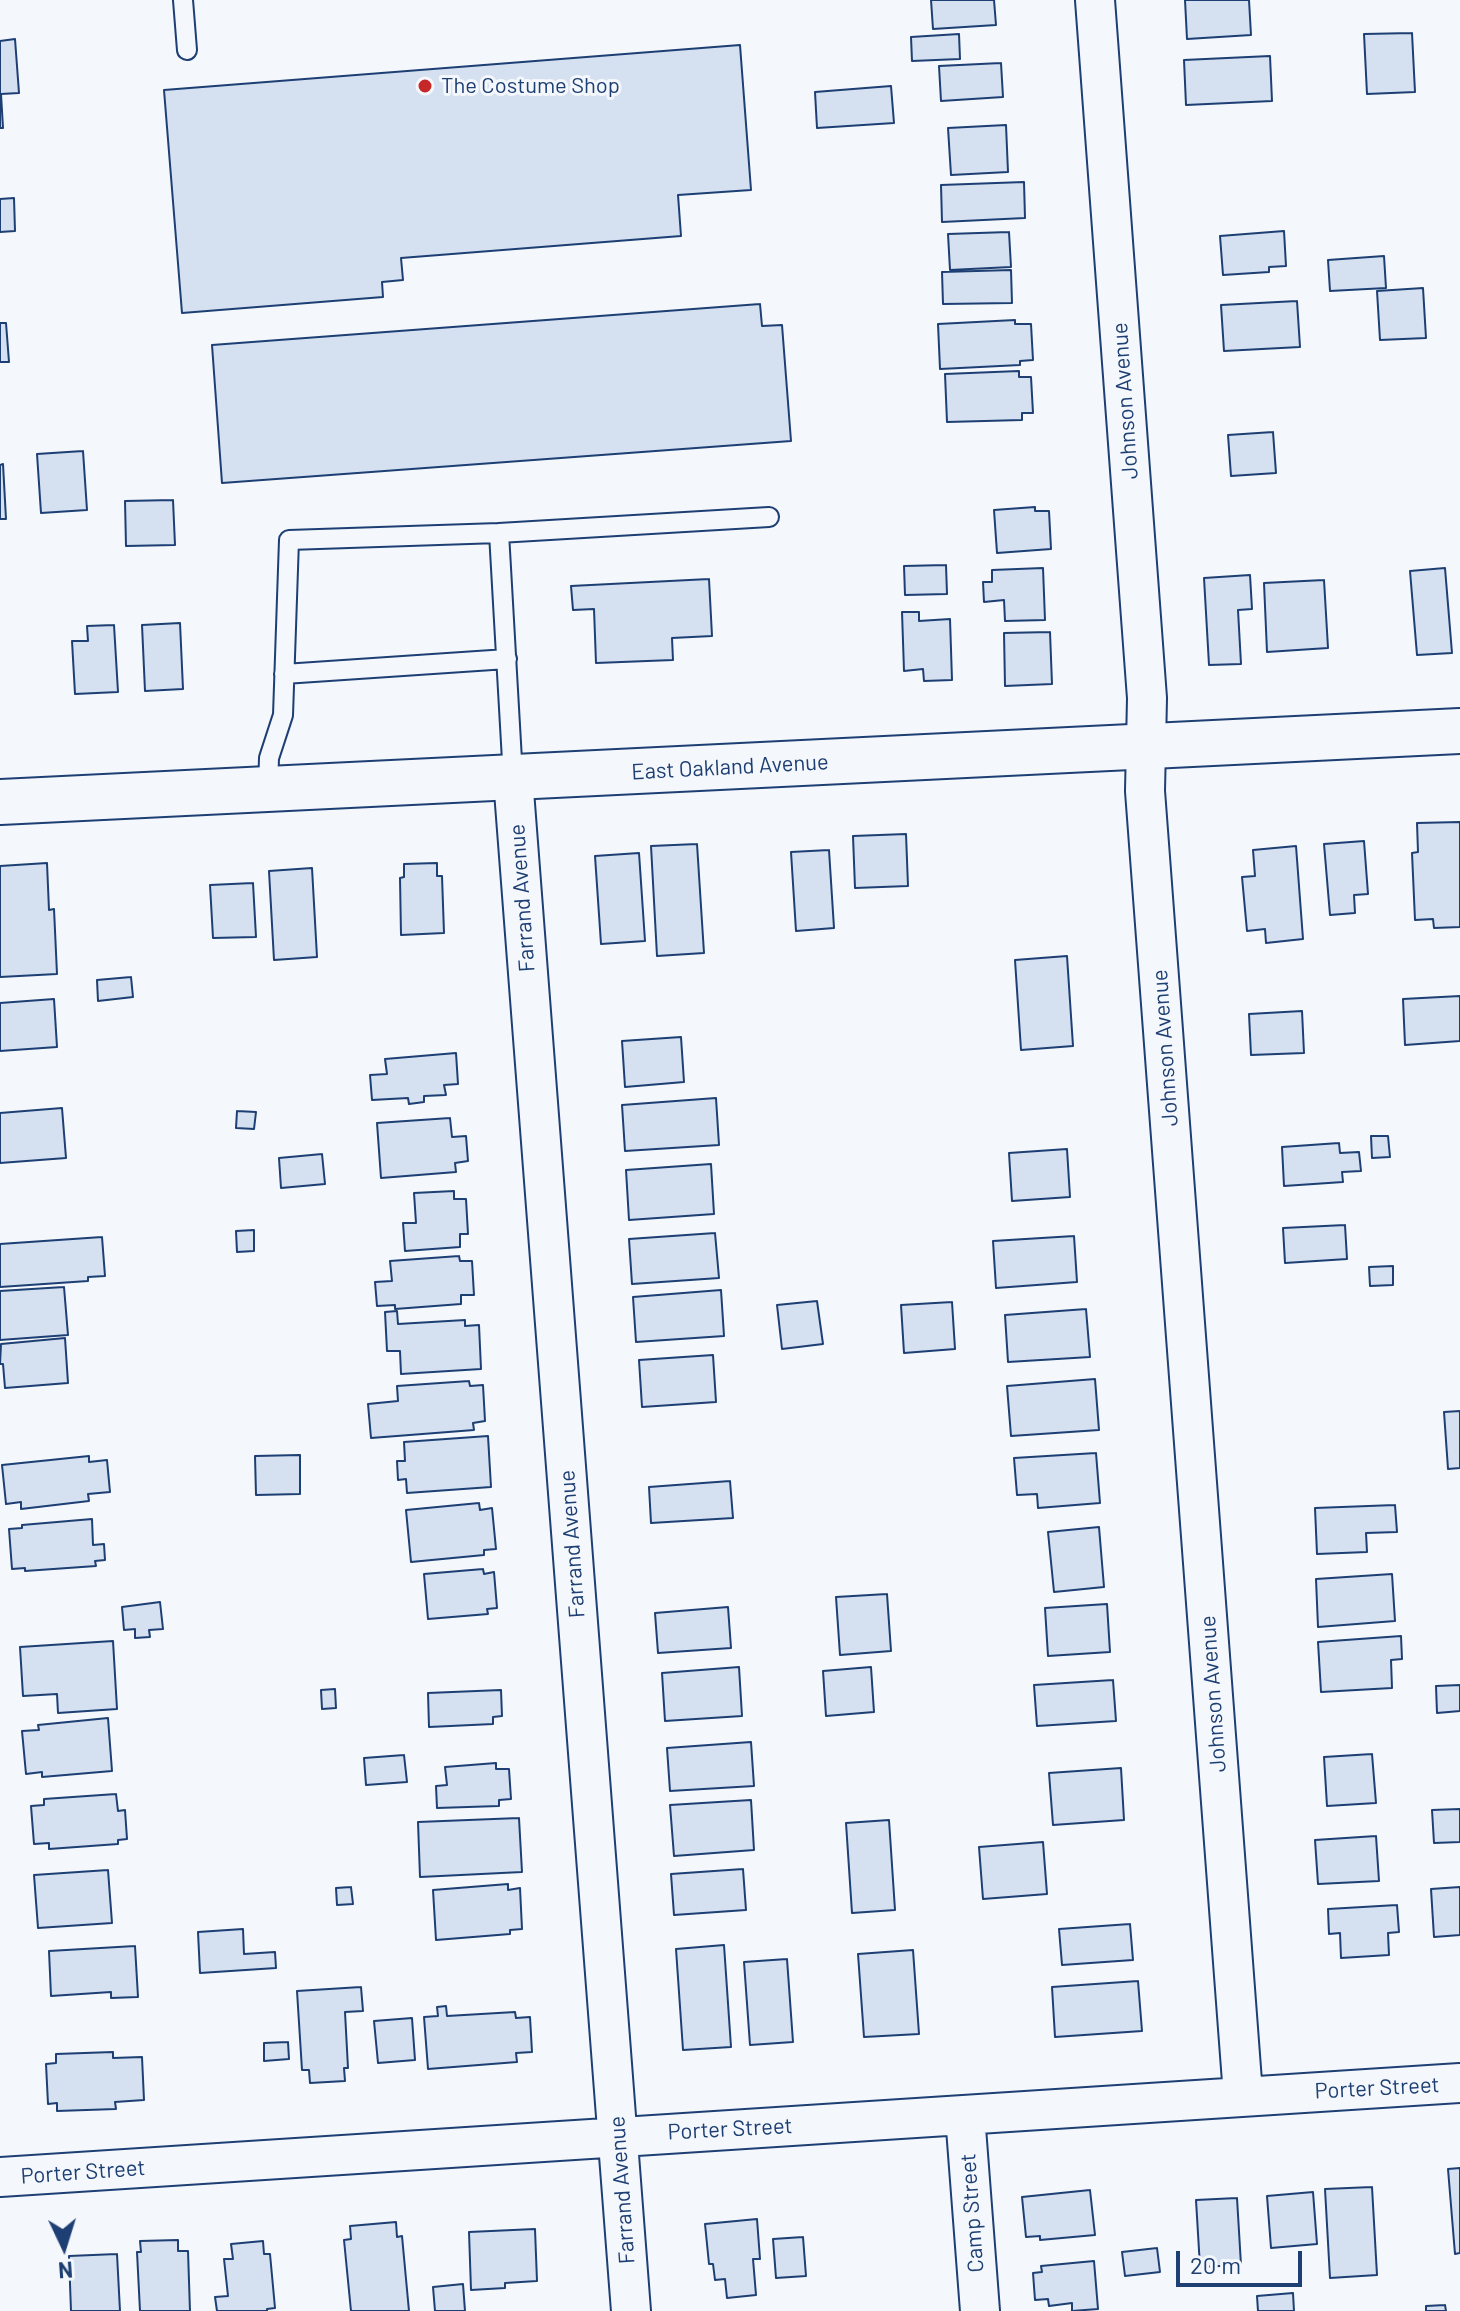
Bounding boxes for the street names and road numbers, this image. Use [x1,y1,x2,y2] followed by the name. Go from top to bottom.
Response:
[1106,322,1144,480] street label: Johnson Avenue
[631,749,829,785] street label: East Oakland Avenue
[504,823,540,973] street label: Farrand Avenue
[1146,969,1184,1127] street label: Johnson Avenue
[554,1469,590,1619] street label: Farrand Avenue
[1194,1615,1232,1773] street label: Johnson Avenue
[1314,2072,1440,2104] street label: Porter Street
[667,2113,793,2145] street label: Porter Street
[604,2115,640,2265] street label: Farrand Avenue
[955,2153,989,2273] street label: Camp Street
[20,2154,146,2190] street label: Porter Street

